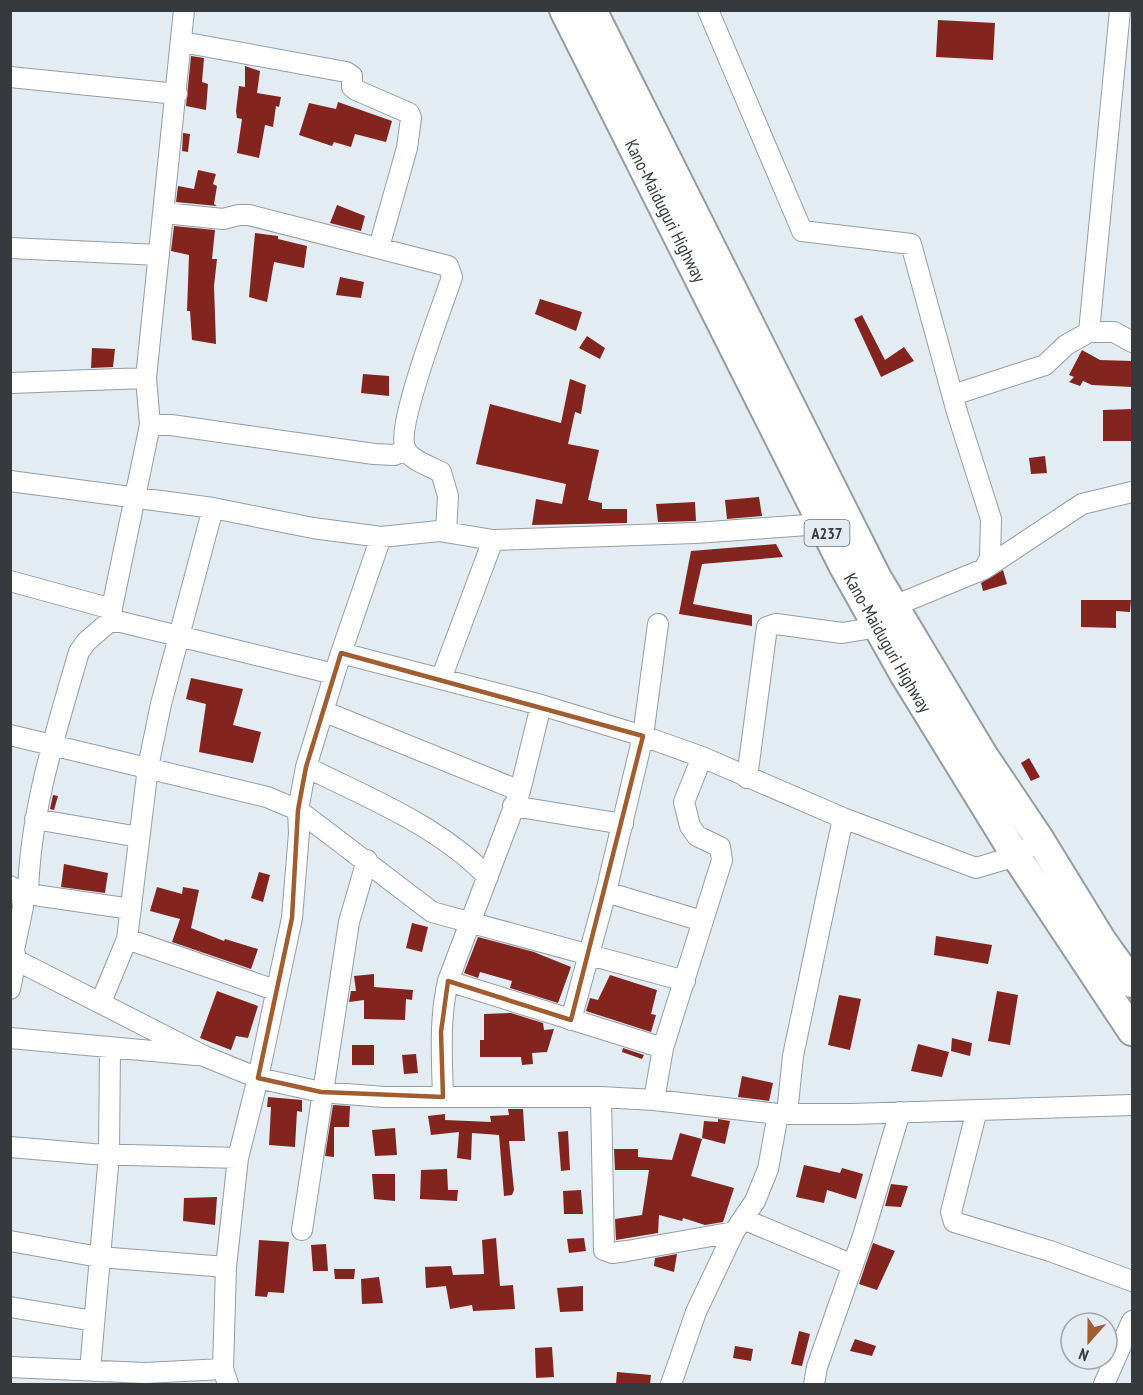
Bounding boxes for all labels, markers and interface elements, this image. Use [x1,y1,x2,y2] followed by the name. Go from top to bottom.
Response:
[620,136,711,286] street label: Kano-Maiduguri Highway
[804,520,850,546] road number: A237
[839,569,937,717] street label: Kano-Maiduguri Highway
[1059,1311,1119,1371] north arrow
[1076,1344,1091,1366] text: N

